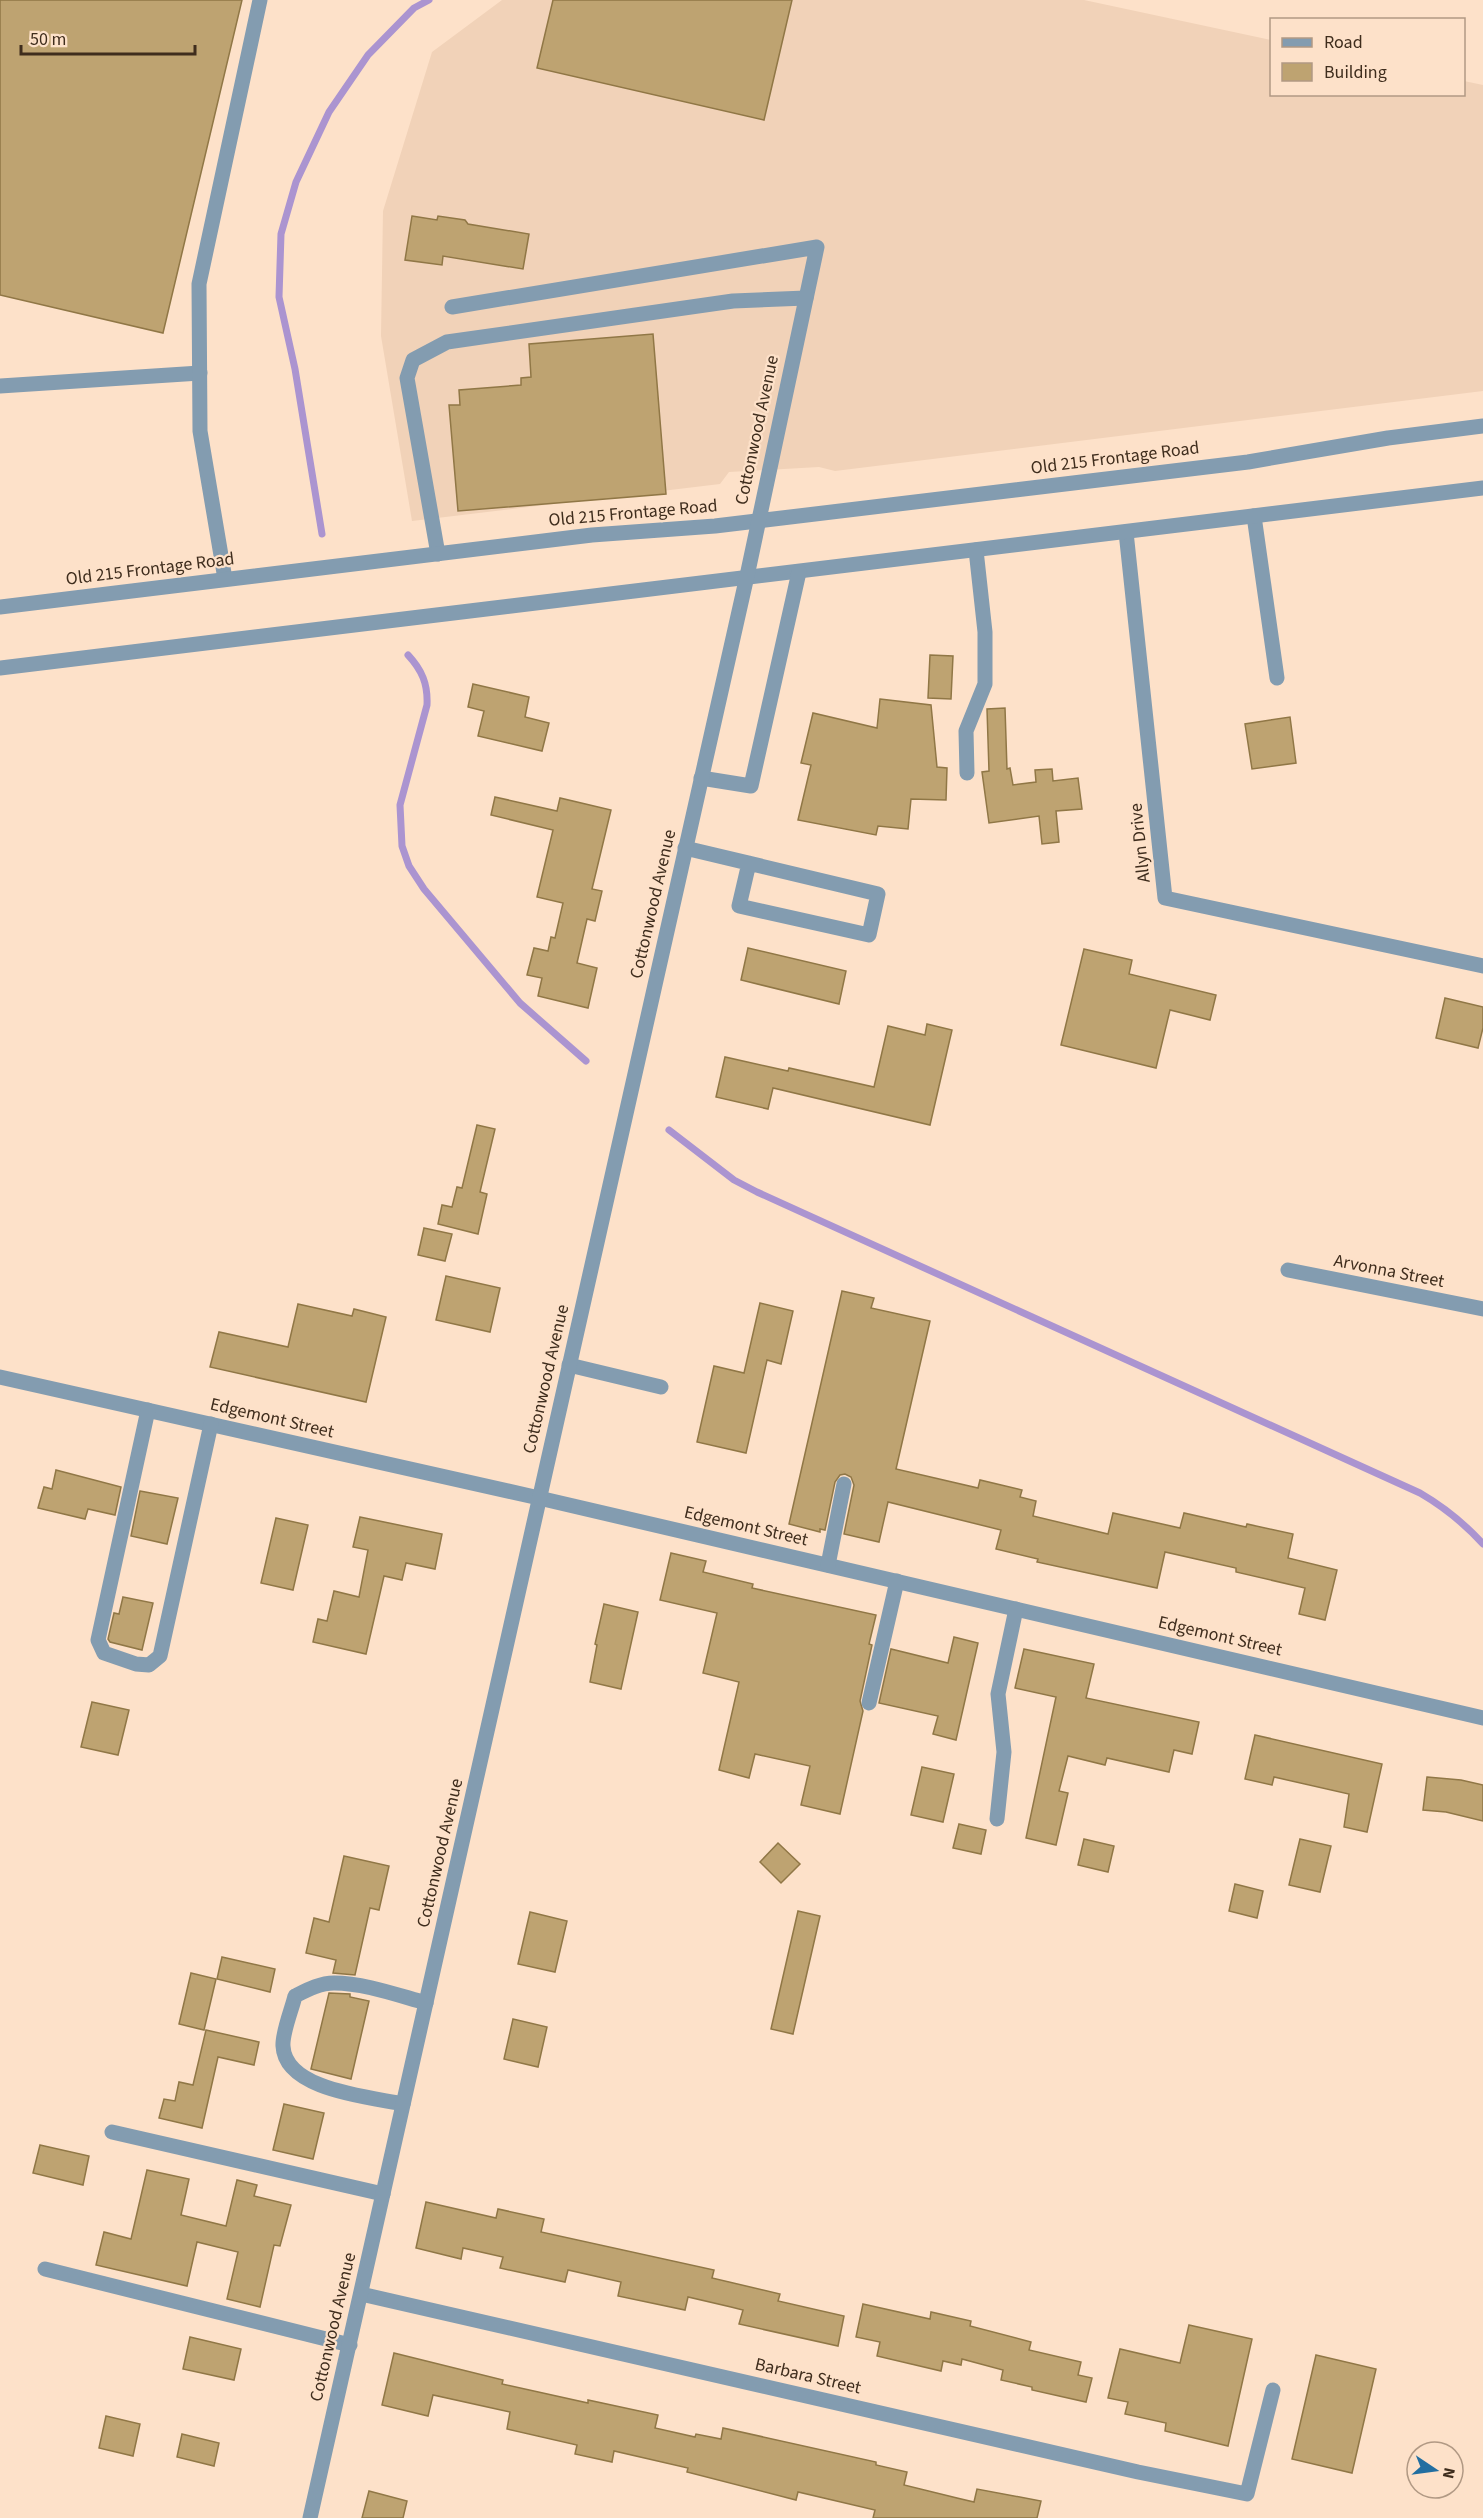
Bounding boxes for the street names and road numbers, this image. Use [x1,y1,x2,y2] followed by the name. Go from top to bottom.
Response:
[729,353,785,507] street label: Cottonwood Avenue
[1029,435,1201,481] street label: Old 215 Frontage Road
[547,493,719,533] street label: Old 215 Frontage Road
[64,546,236,592] street label: Old 215 Frontage Road
[1123,802,1157,884] street label: Allyn Drive
[624,827,682,981] street label: Cottonwood Avenue
[1332,1248,1446,1294] street label: Arvonna Street
[517,1302,575,1456] street label: Cottonwood Avenue
[208,1392,336,1444] street label: Edgemont Street
[682,1500,810,1552] street label: Edgemont Street
[1156,1610,1284,1662] street label: Edgemont Street
[411,1776,469,1930] street label: Cottonwood Avenue
[304,2250,362,2404] street label: Cottonwood Avenue
[752,2352,864,2400] street label: Barbara Street

